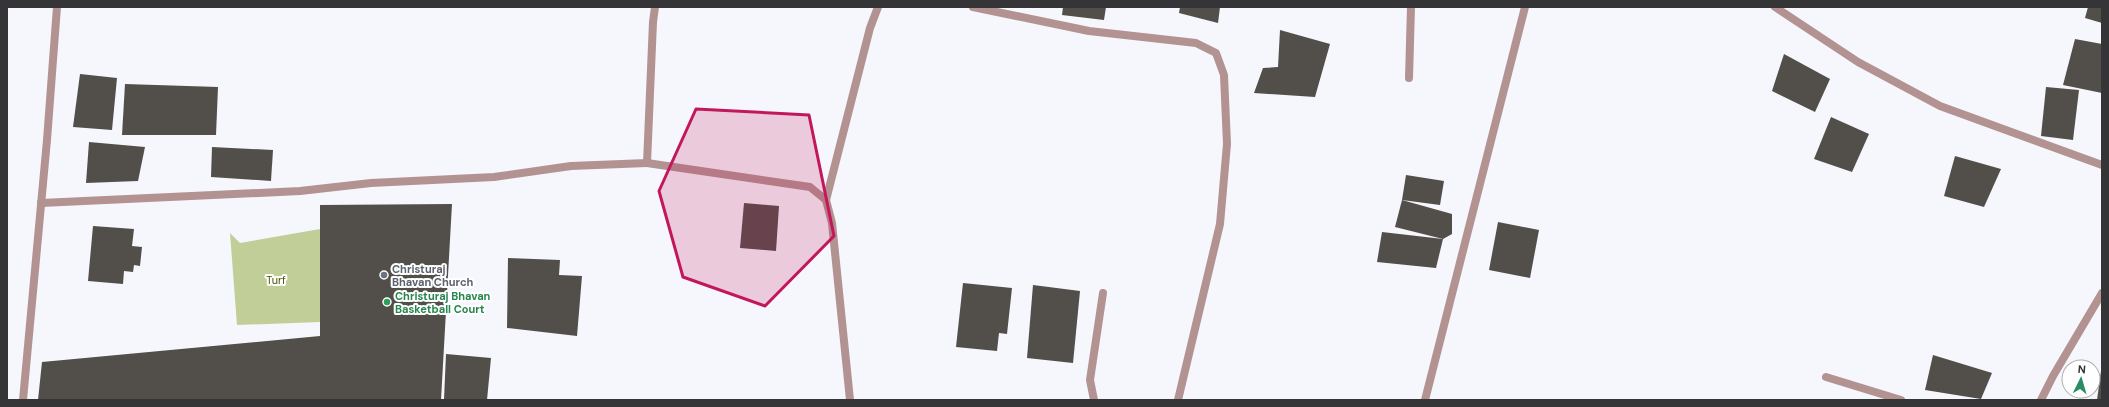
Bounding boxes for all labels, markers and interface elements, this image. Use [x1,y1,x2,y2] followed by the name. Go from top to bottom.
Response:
[392,262,474,289] place label: Christuraj Bhavan Church
[379,270,389,280] marker: Christuraj Bhavan Church
[266,273,286,287] park label: Turf
[395,289,491,316] place label: Christuraj Bhavan Basketball Court
[382,297,392,307] marker: Christuraj Bhavan Basketball Court
[2061,359,2101,399] north arrow
[2077,362,2086,376] text: N

